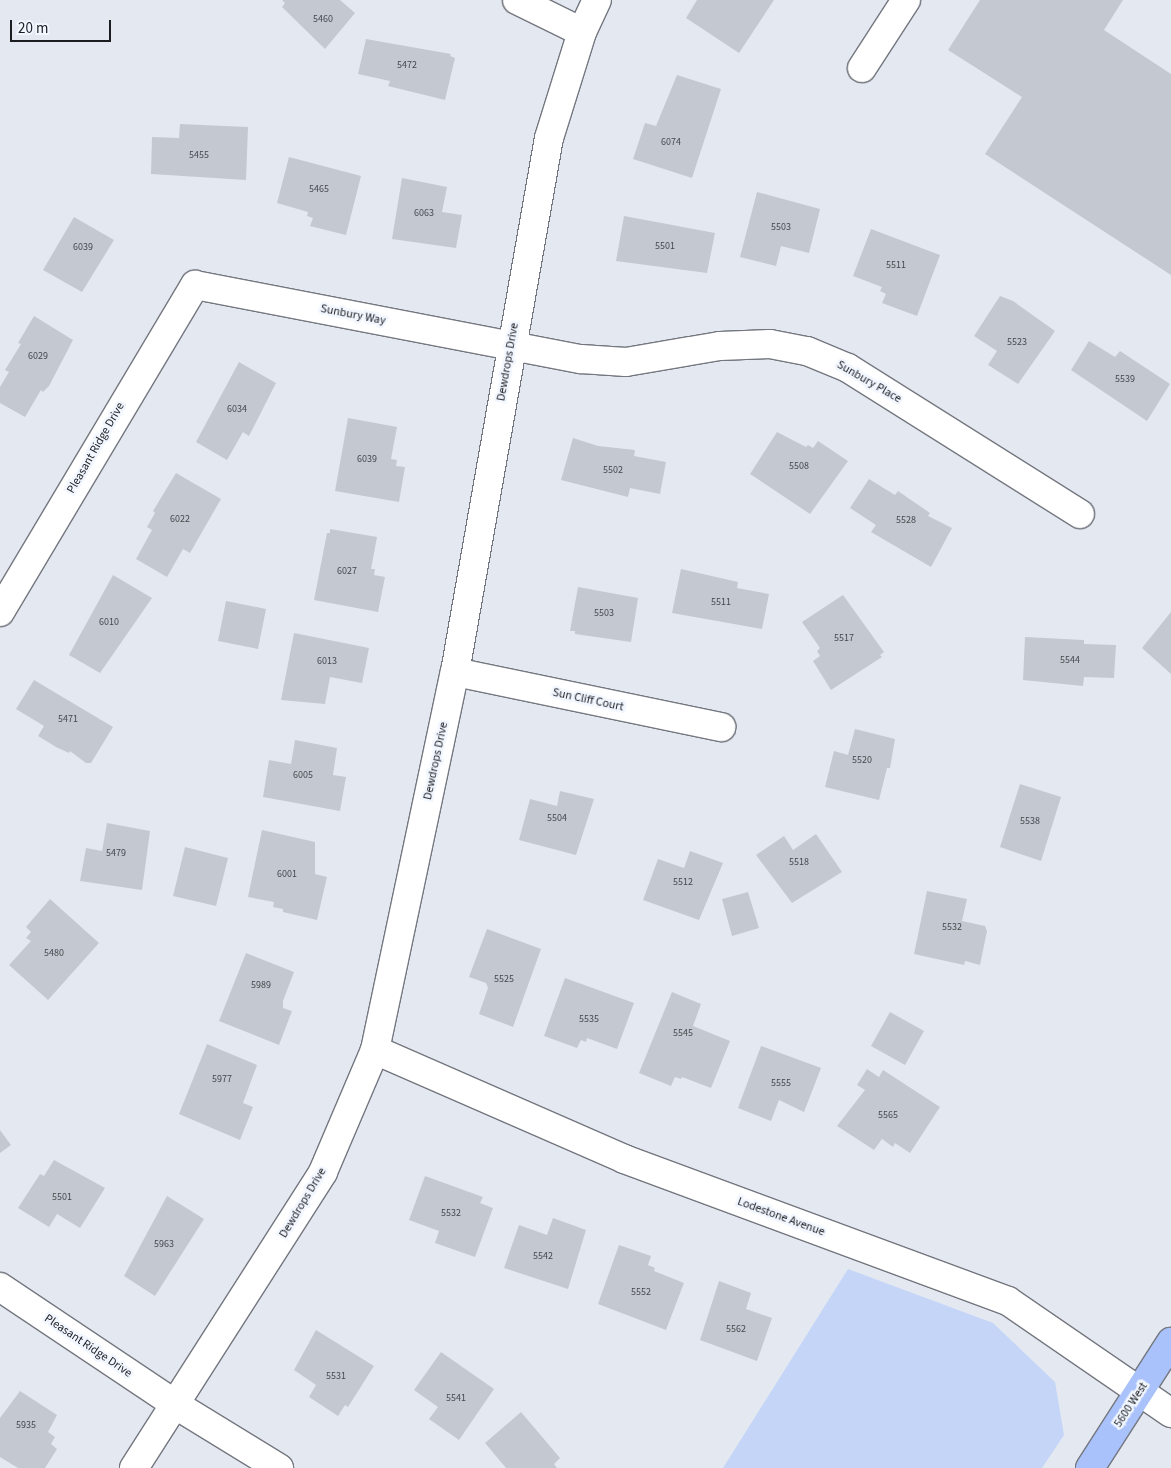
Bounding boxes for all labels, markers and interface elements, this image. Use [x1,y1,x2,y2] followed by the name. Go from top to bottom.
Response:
[12,10,114,42] scale bar
[313,14,333,26] house number: 5460
[18,18,48,39] text: 20 m
[397,60,417,72] house number: 5472
[661,137,681,149] house number: 6074
[189,150,209,162] house number: 5455
[309,184,329,196] house number: 5465
[414,208,434,220] house number: 6063
[771,222,791,234] house number: 5503
[655,241,675,253] house number: 5501
[73,242,93,254] house number: 6039
[886,260,906,272] house number: 5511
[319,302,387,328] street label: Sunbury Way
[494,322,522,402] street label: Dewdrops Drive
[1007,337,1027,349] house number: 5523
[28,351,48,363] house number: 6029
[834,358,904,406] street label: Sunbury Place
[1115,374,1135,386] house number: 5539
[64,400,128,496] street label: Pleasant Ridge Drive
[227,404,247,416] house number: 6034
[357,454,377,466] house number: 6039
[789,461,809,473] house number: 5508
[603,465,623,477] house number: 5502
[170,514,190,526] house number: 6022
[896,515,916,527] house number: 5528
[337,566,357,578] house number: 6027
[711,597,731,609] house number: 5511
[594,608,614,620] house number: 5503
[99,617,119,629] house number: 6010
[834,633,854,645] house number: 5517
[1060,655,1080,667] house number: 5544
[317,656,337,668] house number: 6013
[551,685,625,715] street label: Sun Cliff Court
[58,714,78,726] house number: 5471
[421,721,451,801] street label: Dewdrops Drive
[852,755,872,767] house number: 5520
[293,770,313,782] house number: 6005
[547,813,567,825] house number: 5504
[1020,816,1040,828] house number: 5538
[106,848,126,860] house number: 5479
[789,857,809,869] house number: 5518
[277,869,297,881] house number: 6001
[673,877,693,889] house number: 5512
[942,922,962,934] house number: 5532
[44,948,64,960] house number: 5480
[494,974,514,986] house number: 5525
[251,980,271,992] house number: 5989
[579,1014,599,1026] house number: 5535
[673,1028,693,1040] house number: 5545
[212,1074,232,1086] house number: 5977
[771,1078,791,1090] house number: 5555
[878,1110,898,1122] house number: 5565
[276,1165,330,1241] street label: Dewdrops Drive
[52,1192,72,1204] house number: 5501
[735,1195,827,1239] street label: Lodestone Avenue
[441,1208,461,1220] house number: 5532
[154,1239,174,1251] house number: 5963
[533,1251,553,1263] house number: 5542
[631,1287,651,1299] house number: 5552
[41,1311,135,1381] street label: Pleasant Ridge Drive
[726,1324,746,1336] house number: 5562
[326,1371,346,1383] house number: 5531
[1111,1380,1151,1430] street label: 5600 West
[446,1393,466,1405] house number: 5541
[16,1420,36,1432] house number: 5935

